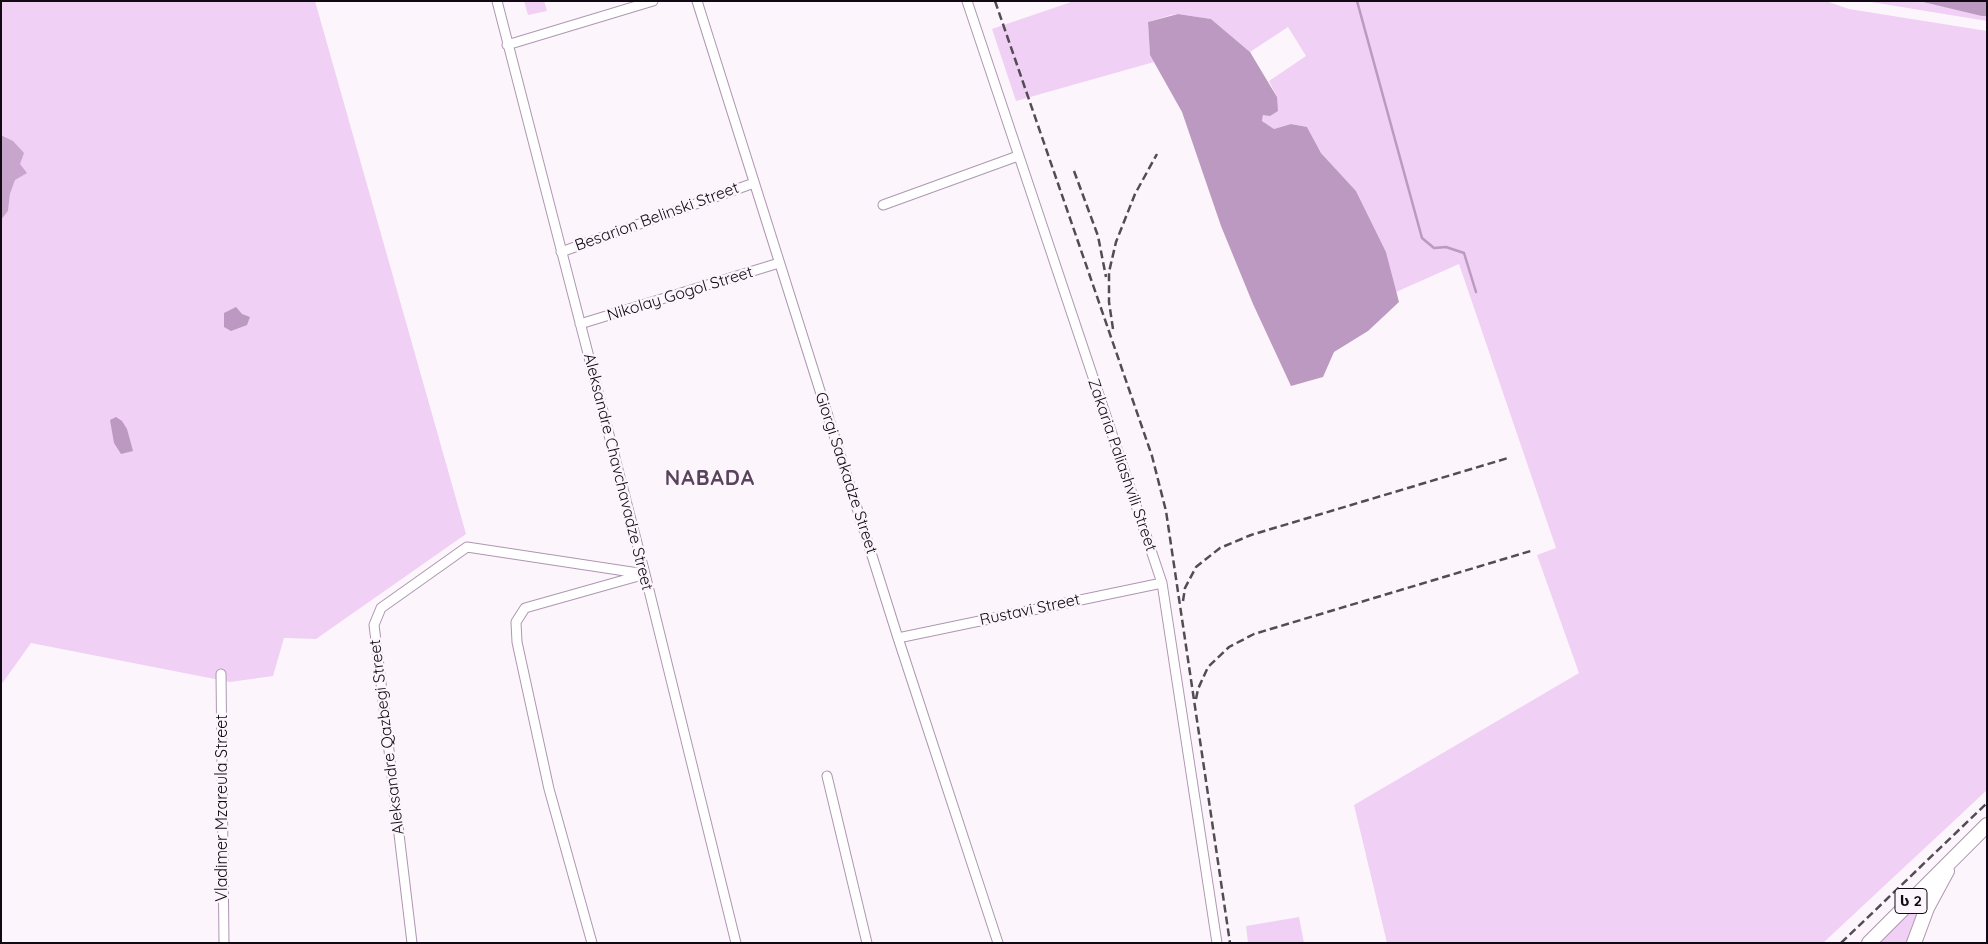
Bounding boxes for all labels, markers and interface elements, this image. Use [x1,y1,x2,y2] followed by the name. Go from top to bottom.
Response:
[572,178,742,256] street label: Besarion Belinski Street
[605,263,755,325] street label: Nikolay Gogol Street
[579,351,657,593] street label: Aleksandre Chavchavadze Street
[1083,376,1161,554] street label: Zakaria Paliashvili Street
[811,390,881,556] street label: Giorgi Saakadze Street
[664,466,756,492] district label: NABADA
[978,590,1082,630] street label: Rustavi Street
[365,638,409,836] street label: Aleksandre Qazbegi Street
[212,714,232,902] street label: Vladimer Mzareula Street
[1895,888,1927,914] road number: ს 2

